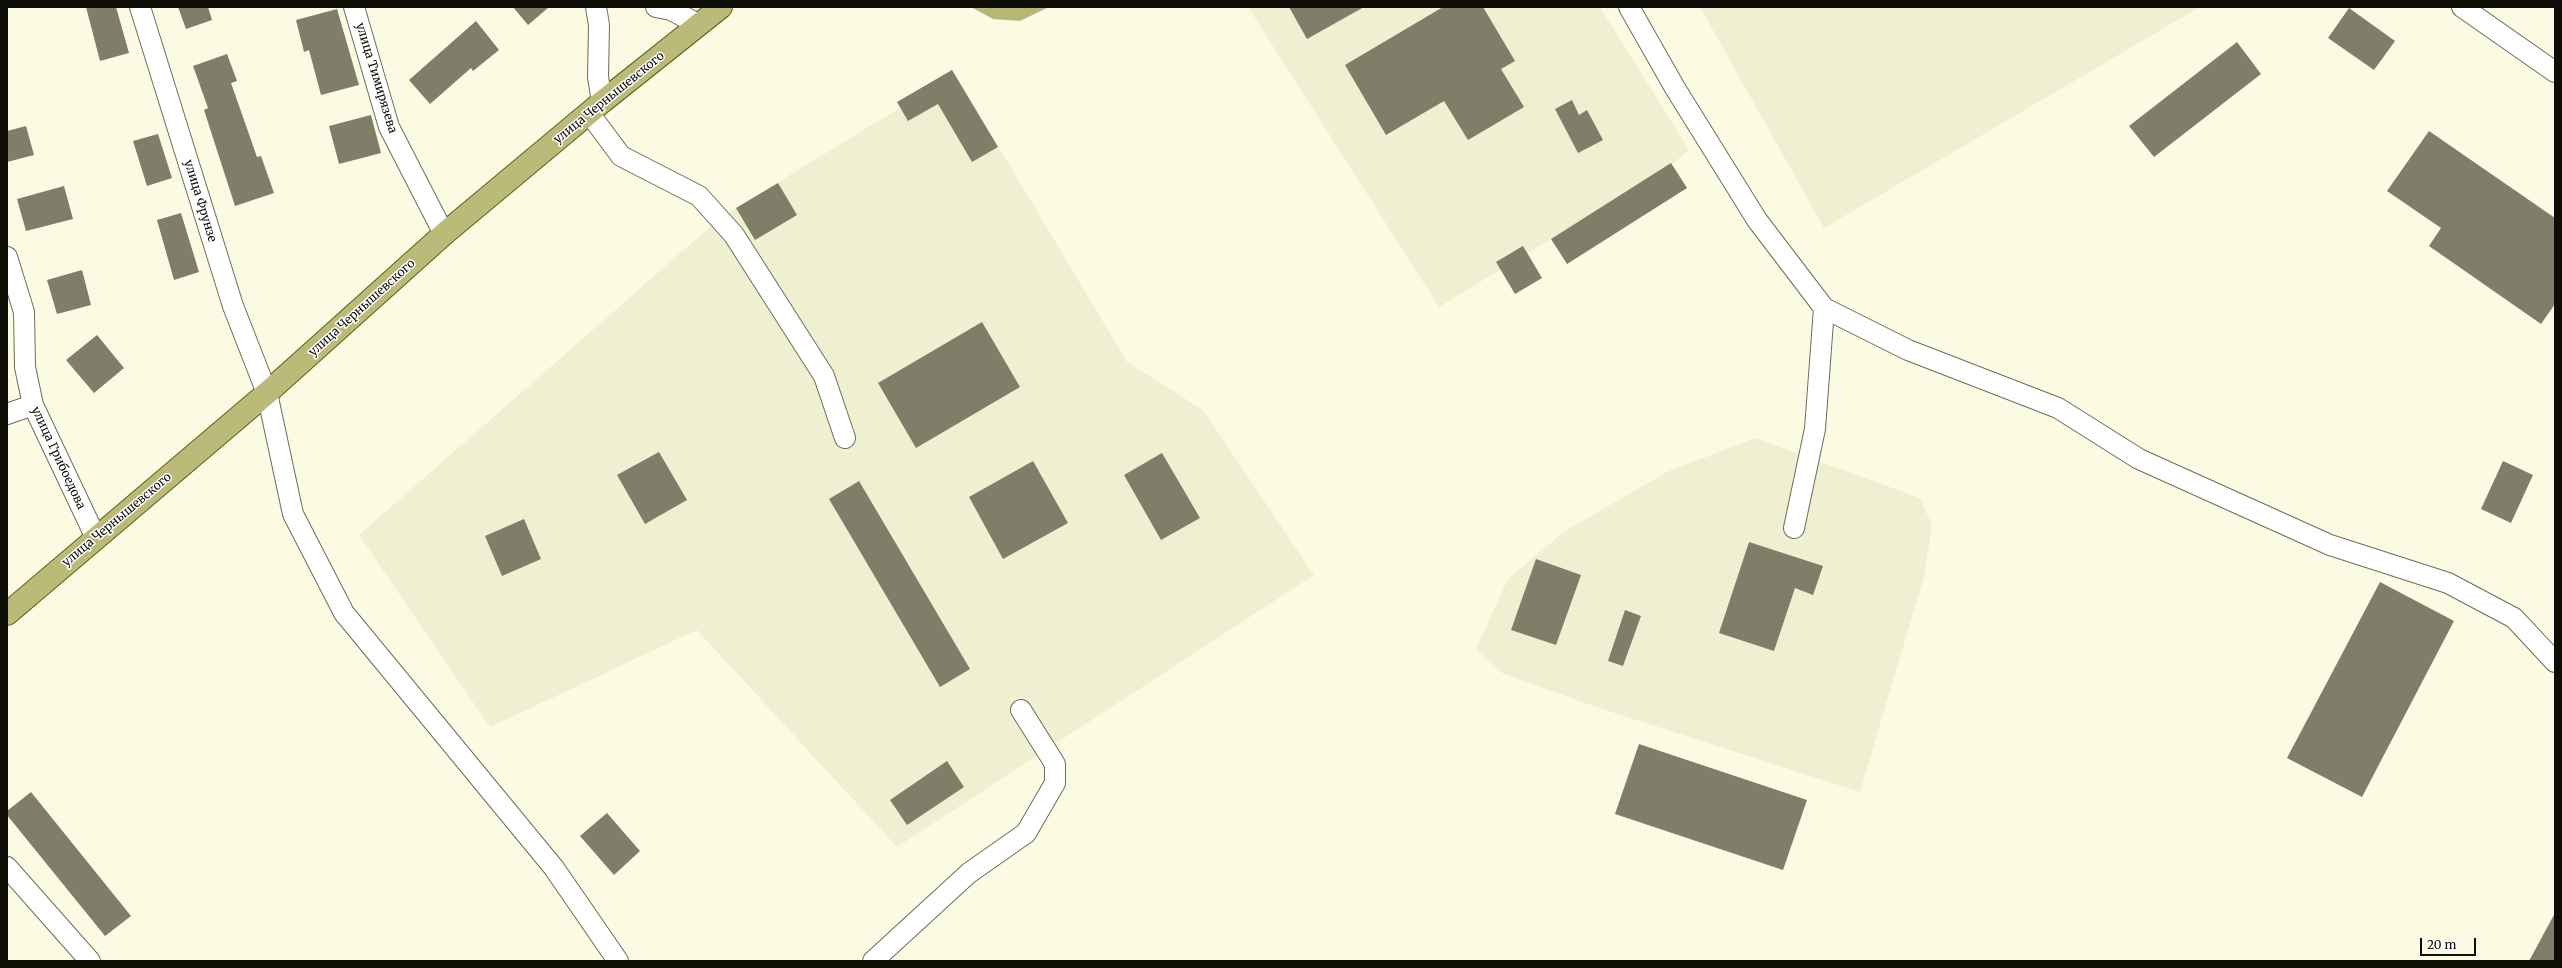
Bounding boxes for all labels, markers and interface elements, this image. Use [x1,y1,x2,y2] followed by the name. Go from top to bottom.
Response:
[352,21,400,135] street label: улица Тимирязева
[551,49,667,147] street label: улица Чернышевского
[181,158,219,244] street label: улица Фрунзе
[306,256,418,360] street label: улица Чернышевского
[28,404,88,512] street label: улица Грибоедова
[59,470,175,570] street label: улица Чернышевского
[2422,930,2478,956] scale bar
[2427,937,2456,952] text: 20 m

